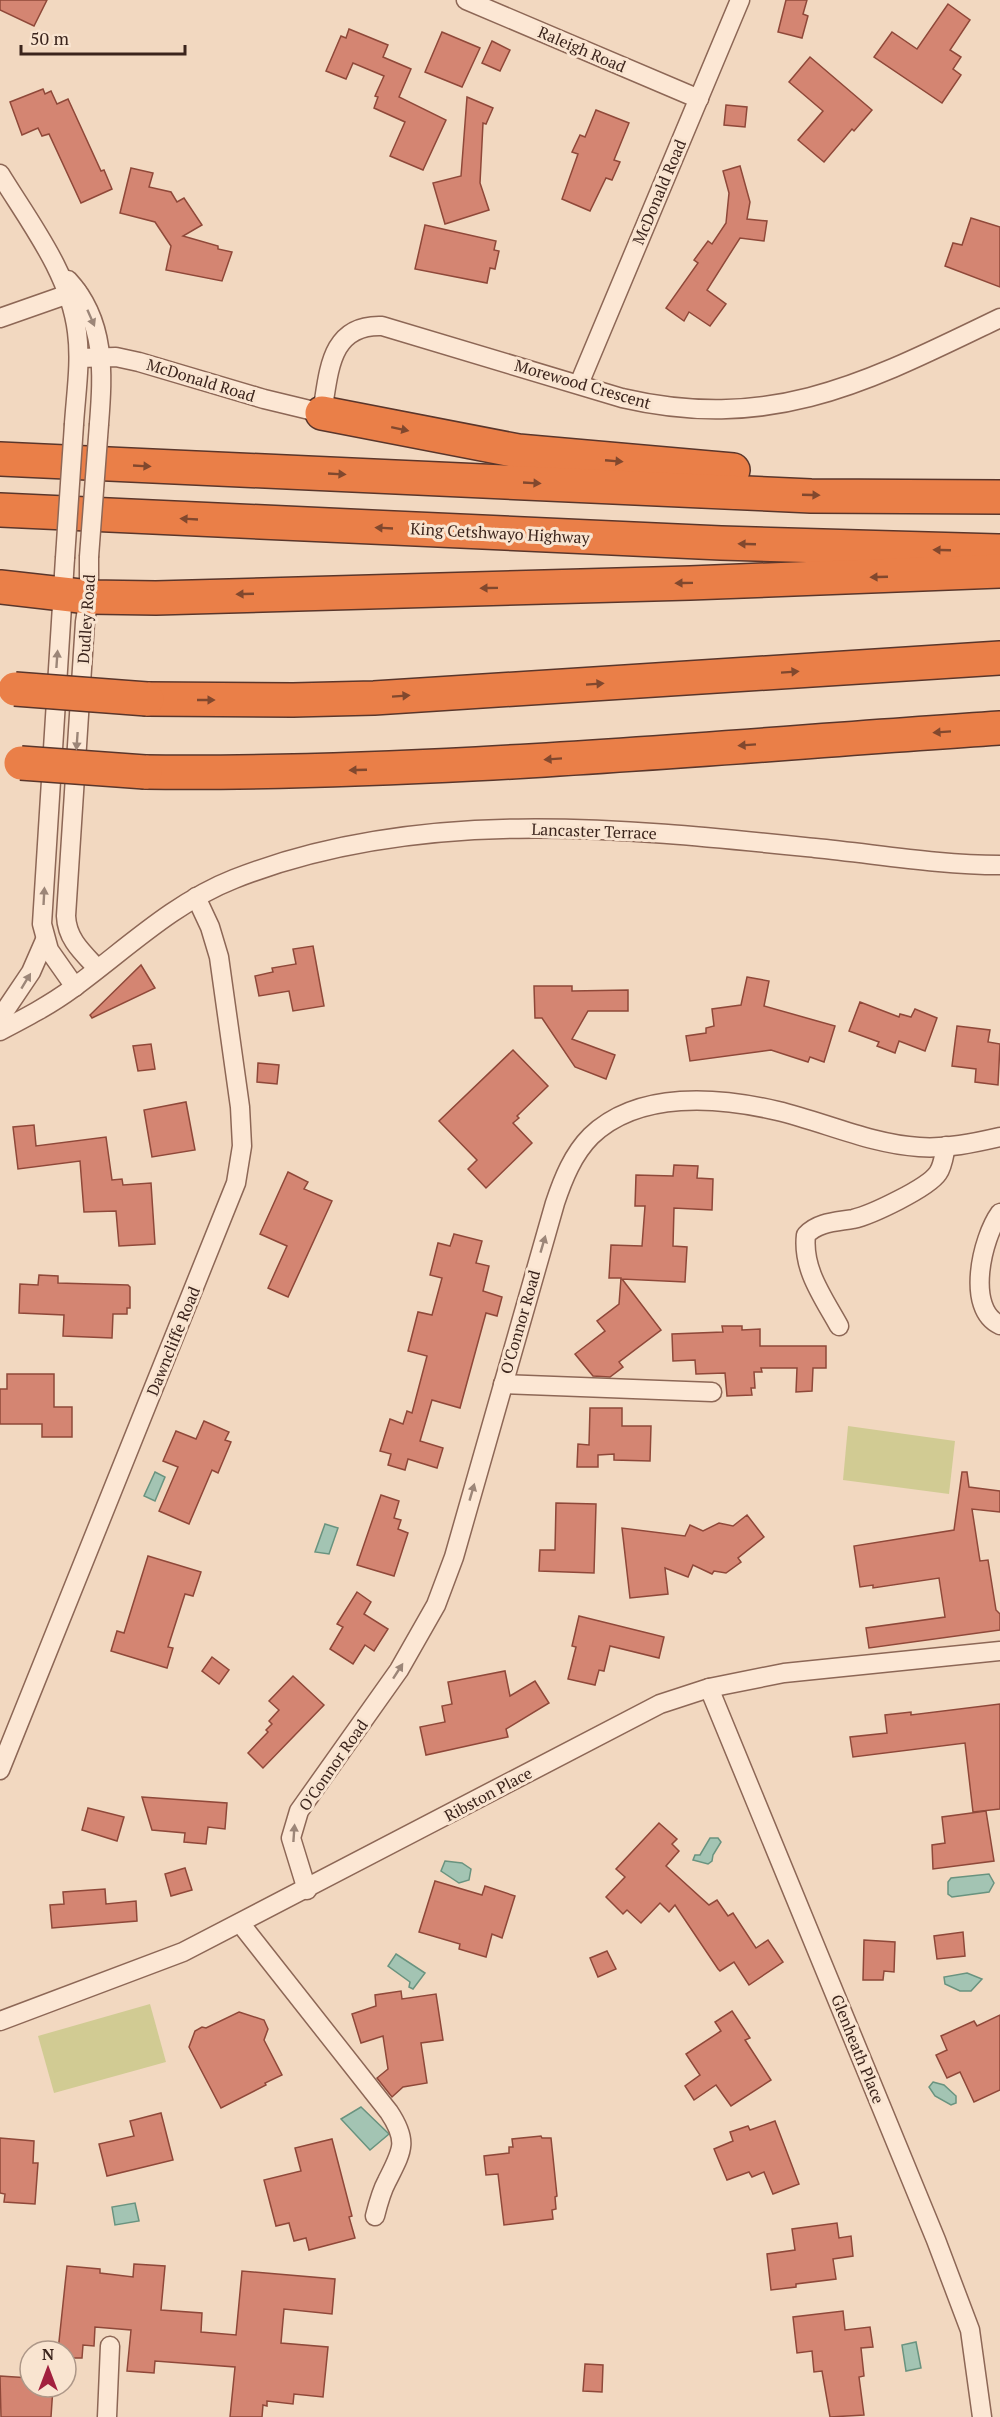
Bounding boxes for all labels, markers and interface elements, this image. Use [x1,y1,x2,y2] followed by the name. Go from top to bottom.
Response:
[21,18,184,56] scale bar
[535,21,629,77] street label: Raleigh Road
[30,26,70,50] text: 50 m
[627,136,691,248] street label: McDonald Road
[87,310,96,327] one-way arrow
[144,353,258,407] street label: McDonald Road
[512,354,654,414] street label: Morewood Crescent
[391,425,410,434] one-way arrow
[604,456,623,466] one-way arrow
[133,461,152,470] one-way arrow
[328,470,347,479] one-way arrow
[522,479,541,488] one-way arrow
[801,491,820,500] one-way arrow
[180,514,199,523] one-way arrow
[410,517,591,549] street label: King Cetshwayo Highway
[374,523,393,532] one-way arrow
[737,539,756,549] one-way arrow
[932,545,951,555] one-way arrow
[869,572,888,582] one-way arrow
[72,573,100,664] street label: Dudley Road
[674,579,693,588] one-way arrow
[479,583,498,593] one-way arrow
[235,590,254,599] one-way arrow
[53,650,62,669] one-way arrow
[780,667,799,676] one-way arrow
[586,679,605,688] one-way arrow
[391,692,410,701] one-way arrow
[196,695,215,705] one-way arrow
[932,727,951,736] one-way arrow
[72,731,82,750] one-way arrow
[738,741,757,750] one-way arrow
[543,755,562,764] one-way arrow
[348,766,367,775] one-way arrow
[531,818,657,844] street label: Lancaster Terrace
[39,886,48,905] one-way arrow
[20,973,31,989] one-way arrow
[539,1235,548,1253] one-way arrow
[495,1267,545,1376] street label: O'Connor Road
[141,1283,205,1399] street label: Dawncliffe Road
[468,1483,477,1501] one-way arrow
[392,1663,403,1679] one-way arrow
[293,1715,373,1815] street label: O'Connor Road
[440,1762,536,1826] street label: Ribston Place
[289,1824,298,1843] one-way arrow
[826,1991,890,2107] street label: Glenheath Place
[18,2339,78,2399] north arrow
[42,2343,54,2365] text: N

